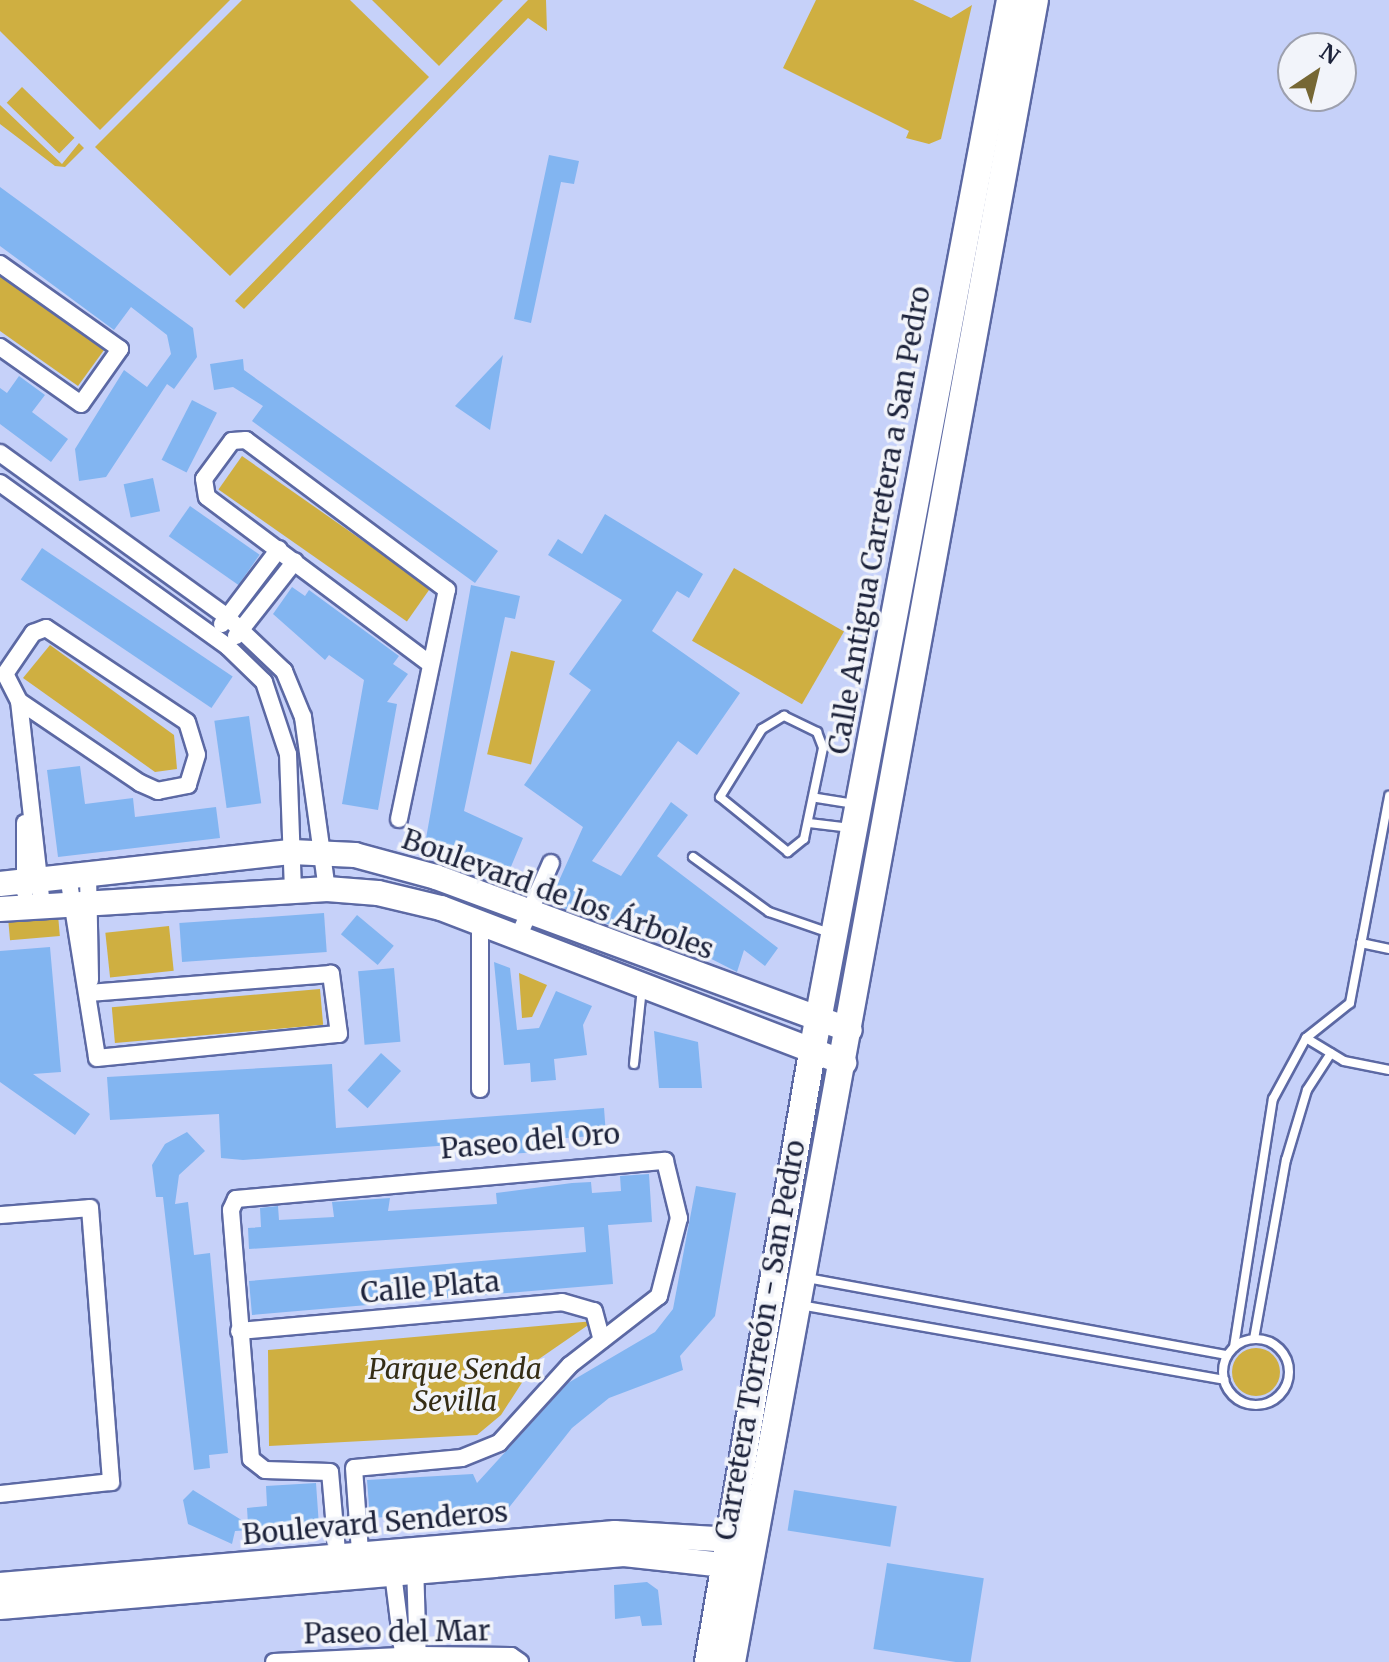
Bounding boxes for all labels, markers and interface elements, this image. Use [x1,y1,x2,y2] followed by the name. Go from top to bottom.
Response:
[1277,32,1357,112] north arrow
[1314,38,1345,70] text: N
[821,283,937,757] street label: Calle Antigua Carretera a San Pedro
[398,822,718,966] street label: Boulevard de los Árboles
[439,1116,621,1166] street label: Paseo del Oro
[708,1137,812,1543] street label: Carretera Torreón - San Pedro
[359,1264,501,1310] street label: Calle Plata
[368,1352,542,1418] park label: Parque Senda Sevilla
[241,1495,509,1551] street label: Boulevard Senderos
[303,1614,491,1650] street label: Paseo del Mar

